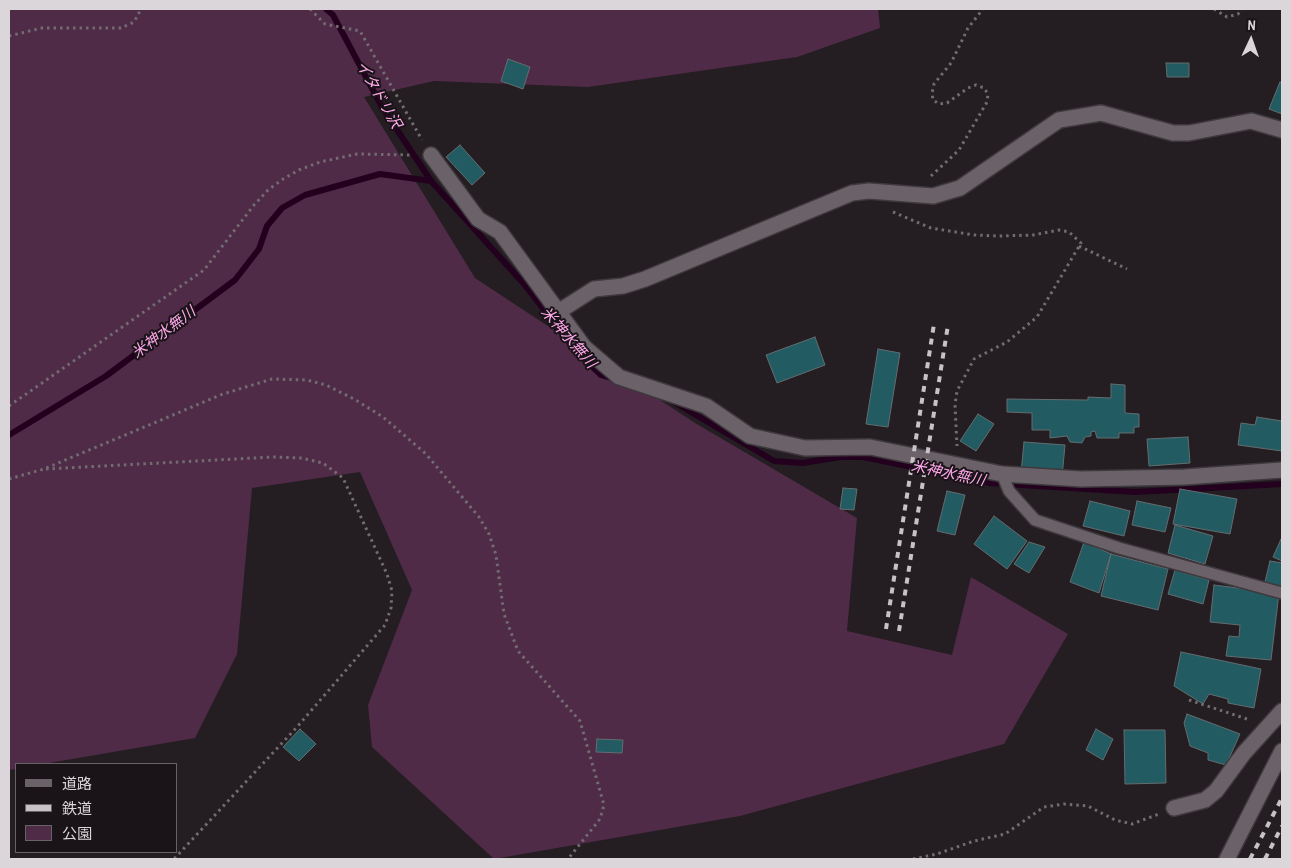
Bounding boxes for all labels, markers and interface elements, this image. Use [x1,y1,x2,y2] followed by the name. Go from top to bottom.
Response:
[1226,15,1276,65] north arrow
[1247,16,1256,34] text: N
[351,58,405,132] water label: イタドリ沢
[129,303,199,363] water label: 米神水無川
[537,304,599,372] water label: 米神水無川
[909,457,987,491] water label: 米神水無川
[15,763,178,853] legend
[62,773,92,794] text: 道路
[62,798,92,819] text: 鉄道
[62,823,92,844] text: 公園

